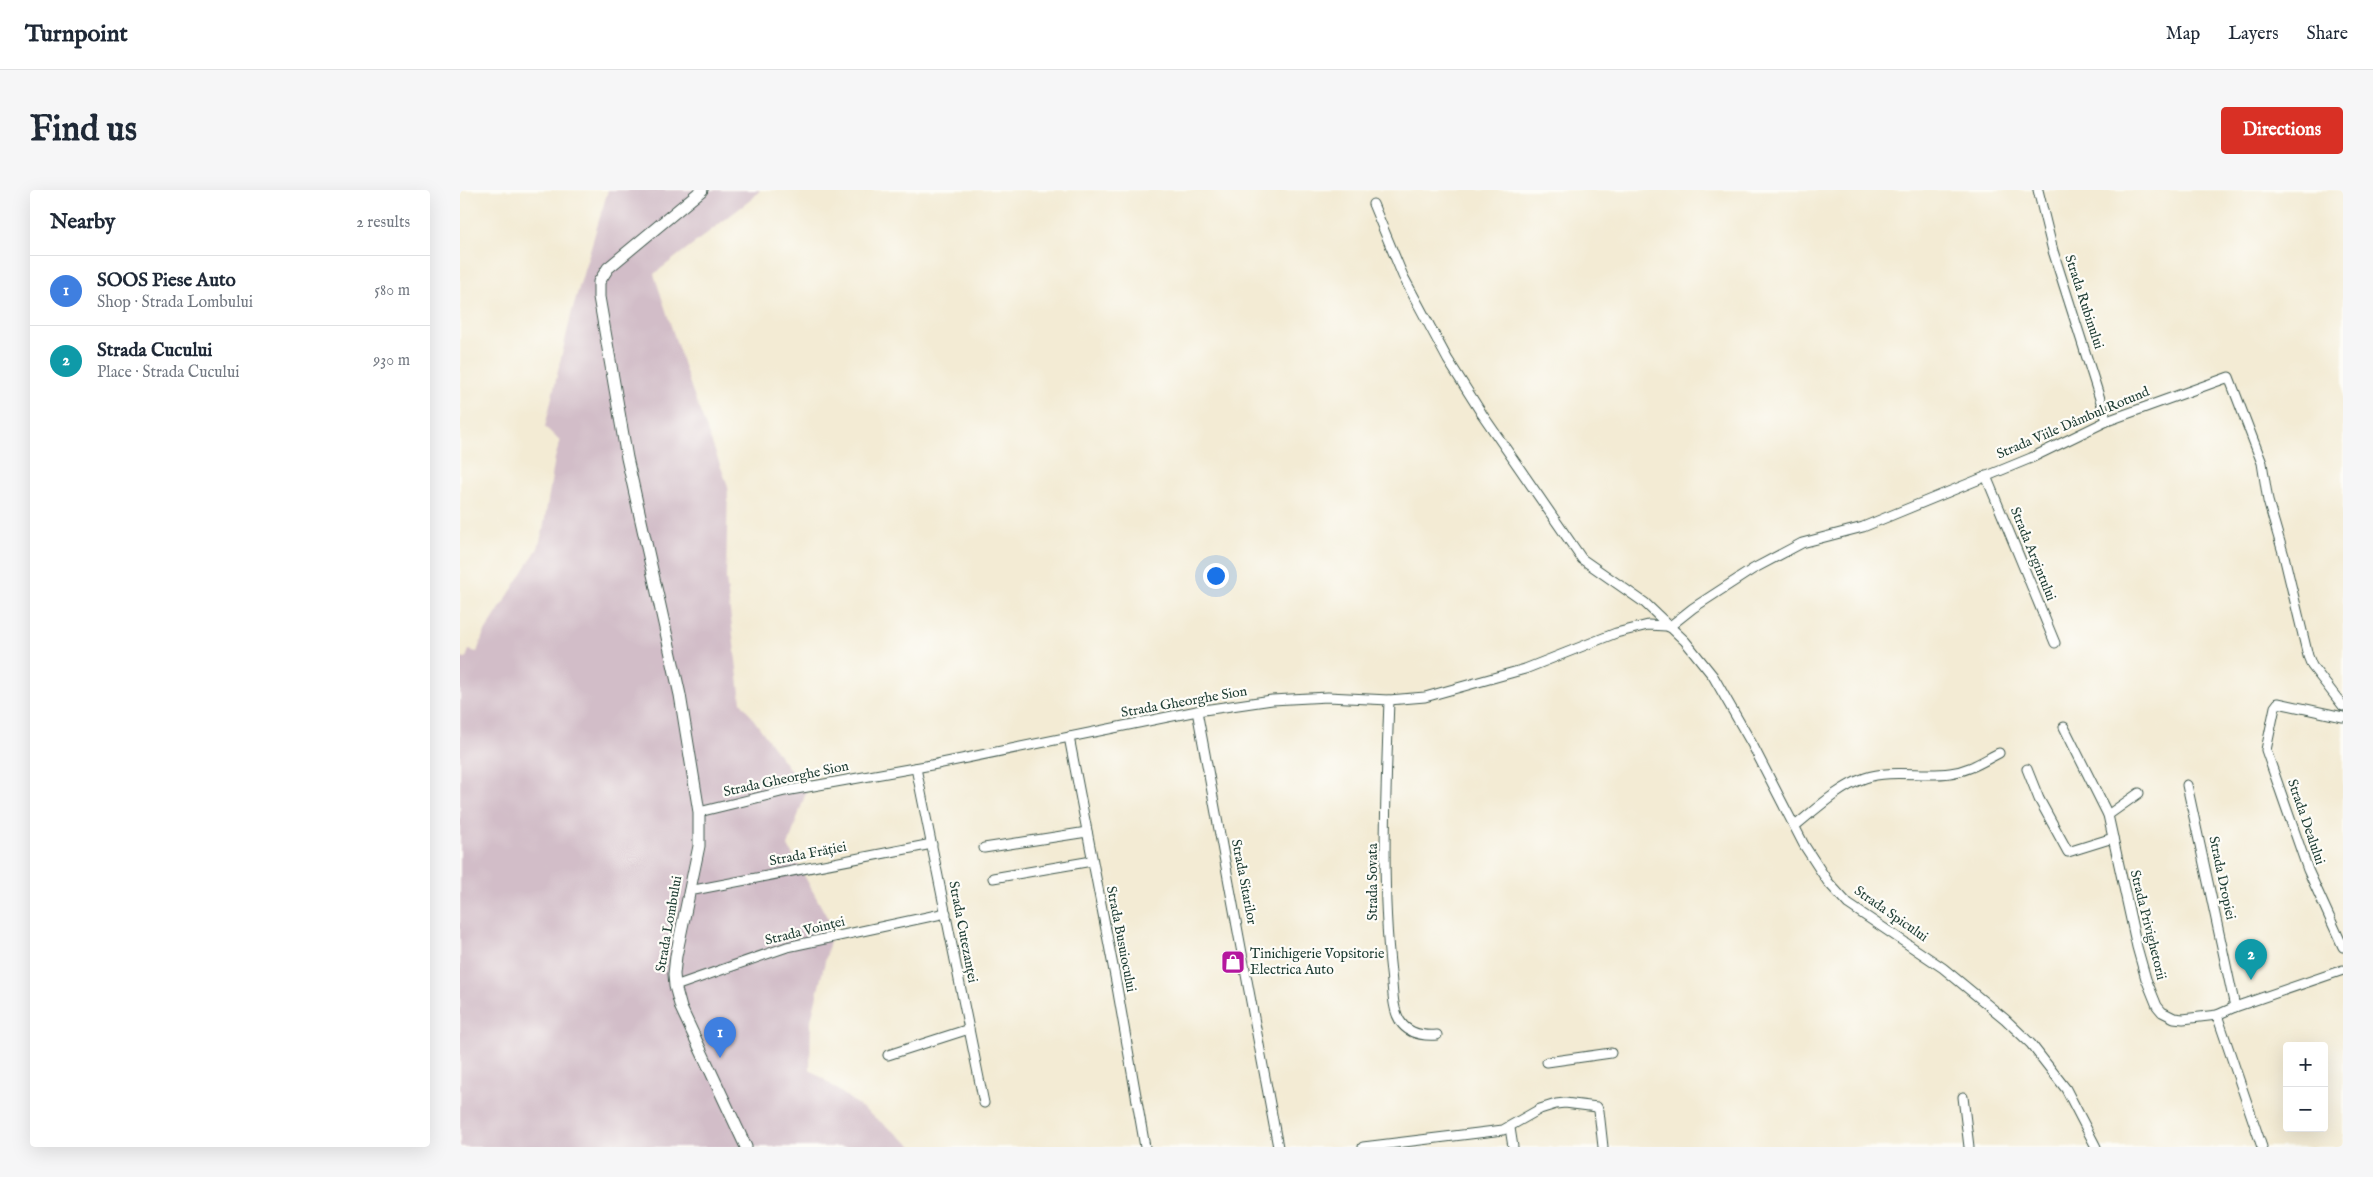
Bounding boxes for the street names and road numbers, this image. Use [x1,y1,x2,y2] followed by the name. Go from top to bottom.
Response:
[2060,253,2108,352] street label: Strada Rubinului
[1994,382,2153,463] street label: Strada Viile Dâmbul Rotund
[2006,504,2060,604] street label: Strada Argintului
[1120,682,1249,722] street label: Strada Gheorghe Sion
[722,757,851,801] street label: Strada Gheorghe Sion
[2283,777,2329,867] street label: Strada Dealului
[2204,835,2240,922] street label: Strada Dropiei
[768,838,848,870] street label: Strada Frăției
[1227,838,1261,926] street label: Strada Sitarilor
[1364,842,1382,921] street label: Strada Sovata
[2126,868,2170,982] street label: Strada Privighetorii
[652,874,686,974] street label: Strada Lombului
[944,880,982,985] street label: Strada Cutezanței
[1851,882,1932,946] street label: Strada Spicului
[1102,884,1140,994] street label: Strada Busuiocului
[763,912,847,950] street label: Strada Voinței

